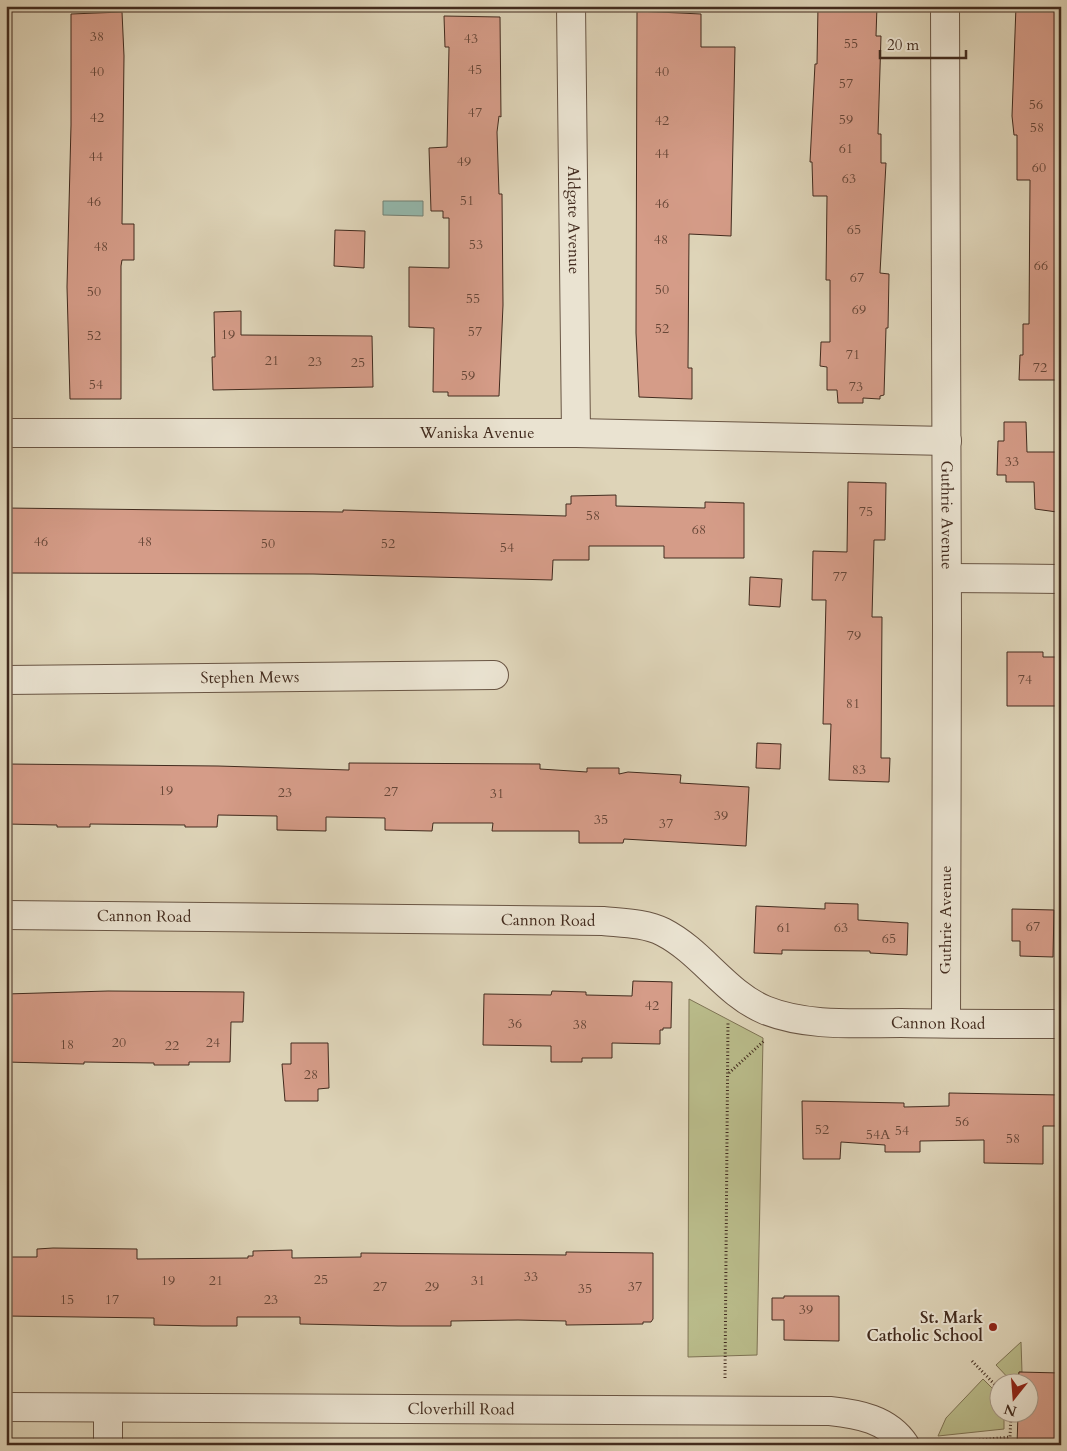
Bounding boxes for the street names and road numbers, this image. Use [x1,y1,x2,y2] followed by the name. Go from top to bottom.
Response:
[562,166,585,274] street label: Aldgate Avenue
[418,422,535,444] street label: Waniska Avenue
[935,460,958,570] street label: Guthrie Avenue
[200,666,300,689] street label: Stephen Mews
[935,865,957,975] street label: Guthrie Avenue
[97,905,192,928] street label: Cannon Road
[501,909,596,932] street label: Cannon Road
[891,1012,986,1035] street label: Cannon Road
[407,1398,515,1420] street label: Cloverhill Road

